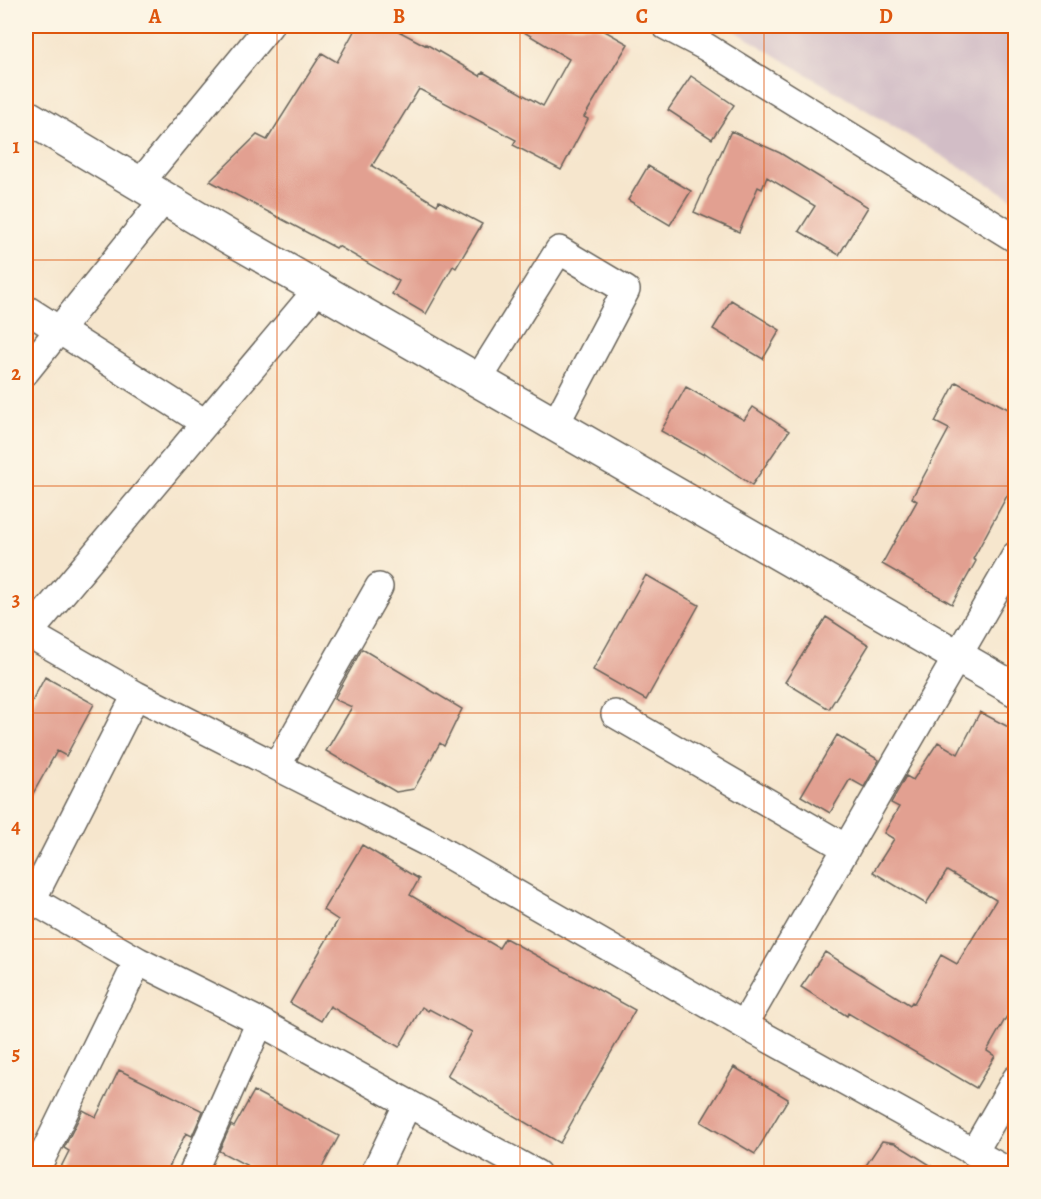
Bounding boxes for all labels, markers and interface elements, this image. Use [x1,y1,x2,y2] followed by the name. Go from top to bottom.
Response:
[148,3,162,30] text: A
[393,3,405,30] text: B
[636,3,648,30] text: C
[879,3,893,30] text: D
[12,133,20,160] text: 1
[11,360,21,387] text: 2
[12,586,20,613] text: 3
[11,813,21,840] text: 4
[12,1040,20,1067] text: 5

